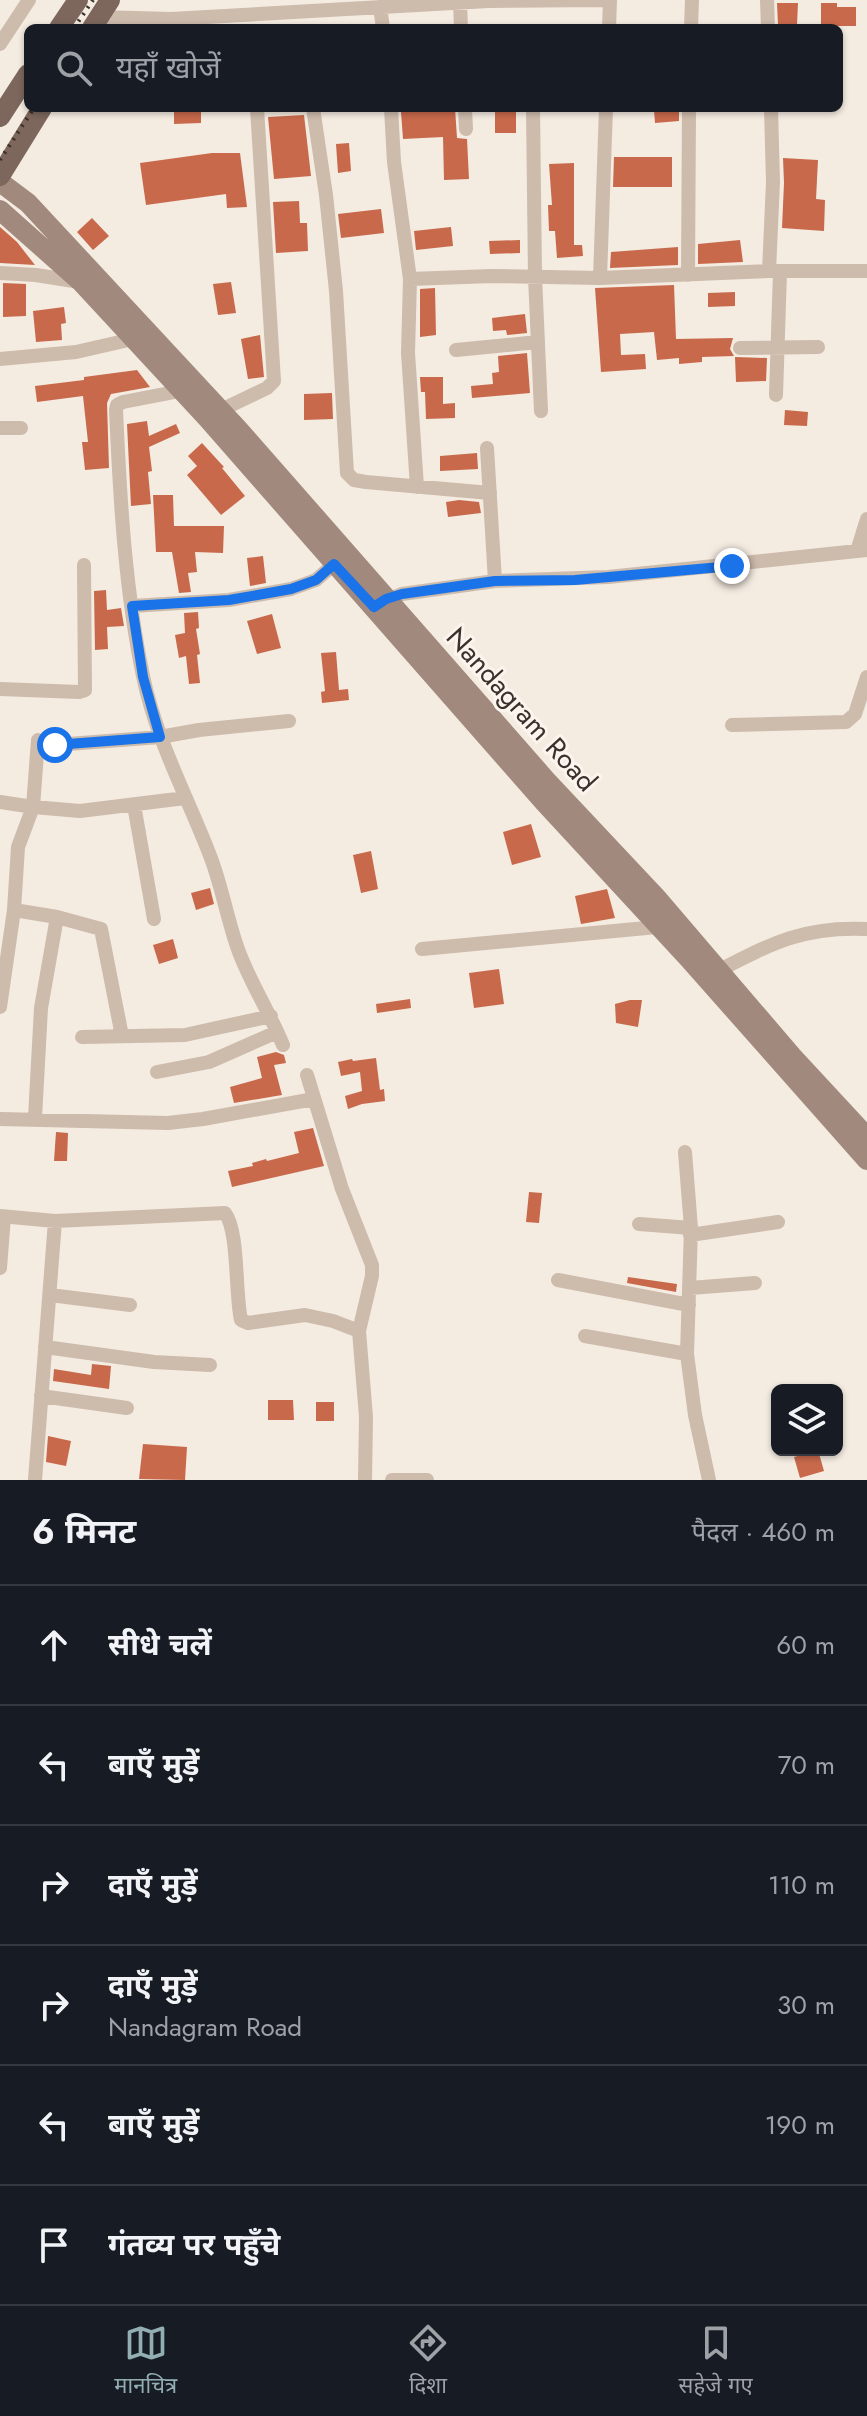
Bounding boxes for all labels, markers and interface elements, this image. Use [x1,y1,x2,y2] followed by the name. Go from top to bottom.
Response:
[24,24,843,112] search box
[52,46,96,90] icon: search
[116,46,221,89] text: यहाँ खोजें
[714,548,750,584] route end
[436,618,607,801] street label: Nandagram Road
[37,727,73,763] route start
[771,1384,843,1456] map controls
[771,1384,843,1456] button: layers
[32,1507,136,1556] text: 6 मिनट
[692,1513,835,1551] text: पैदल · 460 m
[32,1623,76,1667] icon: ahead
[108,1623,212,1666] text: सीधे चलें
[776,1626,835,1664] text: 60 m
[32,1743,76,1787] icon: left
[108,1743,199,1786] text: बाएँ मुड़ें
[778,1746,835,1784] text: 70 m
[32,1863,76,1907] icon: right
[108,1863,198,1906] text: दाएँ मुड़ें
[768,1866,835,1904] text: 110 m
[108,1964,198,2007] text: दाएँ मुड़ें
[32,1983,76,2027] icon: right
[777,1986,835,2024] text: 30 m
[108,2008,302,2046] text: Nandagram Road
[32,2103,76,2147] icon: left
[108,2103,199,2146] text: बाएँ मुड़ें
[765,2106,835,2144] text: 190 m
[32,2223,76,2267] icon: arrive
[108,2223,280,2266] text: गंतव्य पर पहुँचे
[114,2321,177,2402] tab: मानचित्र
[406,2321,450,2402] tab: दिशा
[679,2321,753,2402] tab: सहेजे गए

